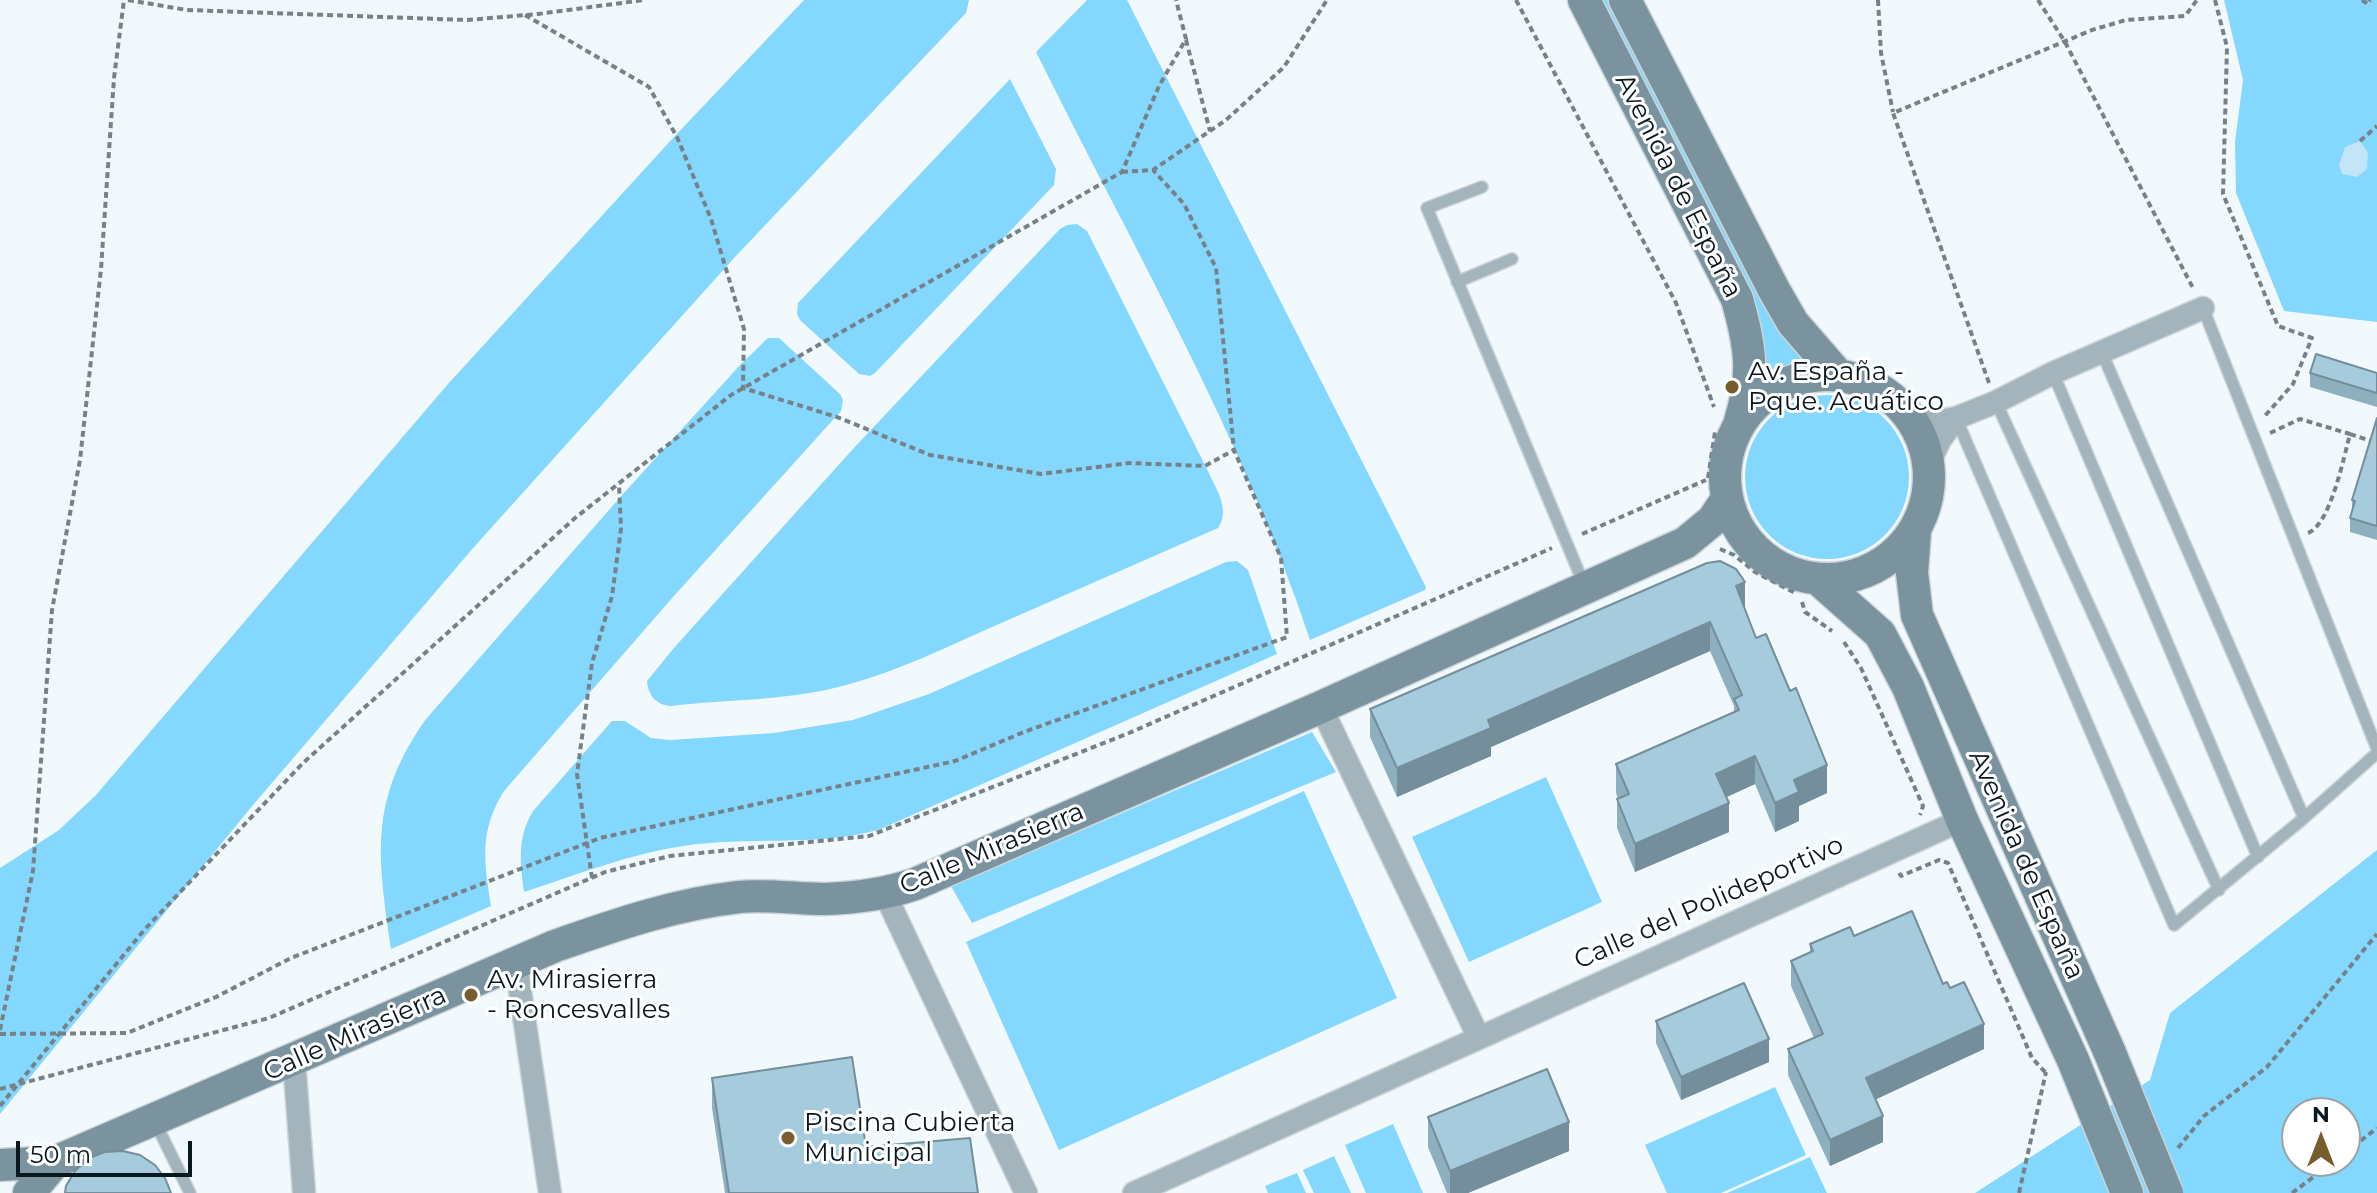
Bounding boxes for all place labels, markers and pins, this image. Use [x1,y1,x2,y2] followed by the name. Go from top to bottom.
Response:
[1748,356,1944,418] place label: Av. España - Pque. Acuático
[1723,378,1741,396] marker: Av. España - Pque. Acuático
[487,964,670,1026] place label: Av. Mirasierra - Roncesvalles
[462,986,480,1004] marker: Av. Mirasierra - Roncesvalles
[804,1107,1015,1168] place label: Piscina Cubierta Municipal
[779,1129,797,1147] marker: Piscina Cubierta Municipal

